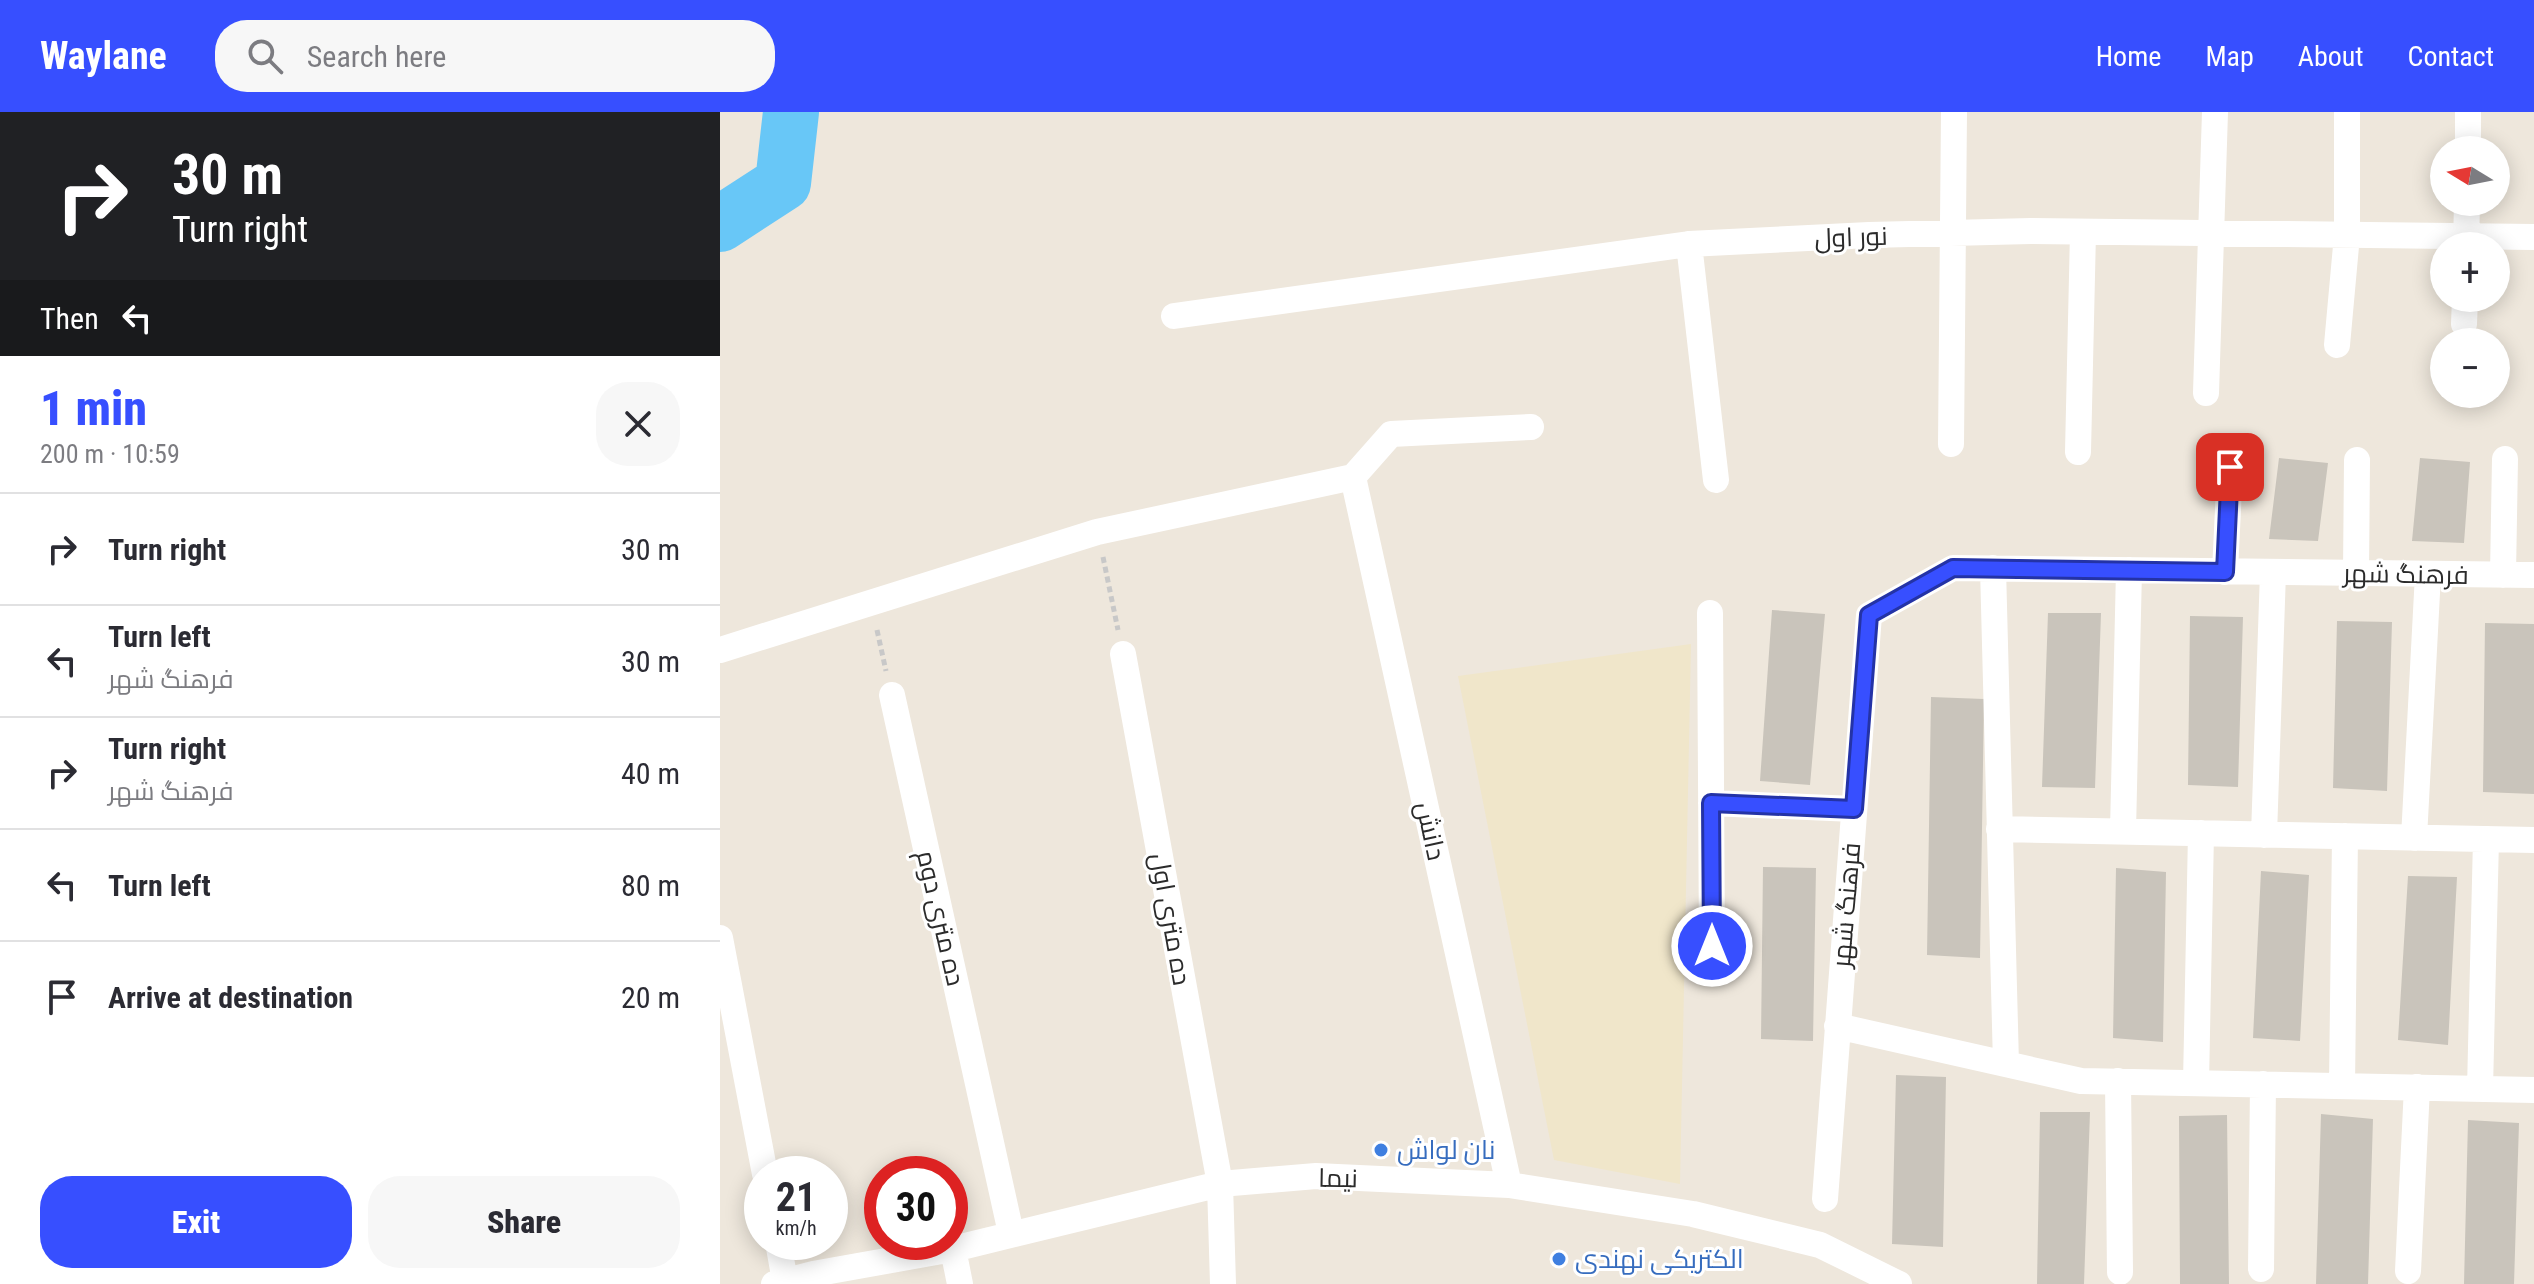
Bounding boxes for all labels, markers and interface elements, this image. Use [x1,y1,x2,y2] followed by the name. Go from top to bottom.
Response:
[215,20,775,92] search box
[40,34,167,78] text: Waylane
[243,34,287,78] icon: search
[307,39,446,74] text: Search here
[2096,40,2161,73] text: Home
[2205,40,2254,73] text: Map
[2298,40,2364,73] text: About
[2408,40,2494,73] text: Contact
[2430,136,2510,216] north arrow
[2430,136,2510,408] map controls
[172,142,283,208] text: 30 m
[40,144,144,248] icon: right
[172,209,308,251] text: Turn right
[1814,221,1888,253] street label: نور اول
[2430,232,2510,312] button: +
[115,296,159,340] icon: left
[40,301,99,336] text: Then
[2430,328,2510,408] button: −
[40,380,147,437] text: 1 min
[596,382,680,466] button: close
[2196,433,2264,501] pin
[40,439,180,469] text: 200 m · 10:59
[2208,445,2252,489] icon: arrive
[40,527,84,571] icon: right
[108,532,226,567] text: Turn right
[621,532,680,567] text: 30 m
[2341,558,2469,591] street label: فرهنگ شهر
[108,619,211,654] text: Turn left
[40,639,84,683] icon: left
[621,644,680,679] text: 30 m
[108,664,234,694] text: فرهنگ شهر
[108,731,226,766] text: Turn right
[40,751,84,795] icon: right
[621,756,680,791] text: 40 m
[108,776,234,806] text: فرهنگ شهر
[1409,799,1452,863] street label: دانش
[1825,841,1867,971] street label: فرهنگ شهر
[908,847,971,989] street label: ده متری دوم
[1145,851,1197,987] street label: ده متری اول
[40,863,84,907] icon: left
[108,868,211,903] text: Turn left
[621,868,680,903] text: 80 m
[1670,904,1754,988] position arrow
[40,975,84,1019] icon: arrive
[108,980,353,1015] text: Arrive at destination
[621,980,680,1015] text: 20 m
[1397,1135,1496,1166] place label: نان لواش
[1372,1141,1390,1159] marker: نان لواش
[864,1156,968,1260] speed limit sign: 30
[1318,1163,1358,1193] street label: نیما
[776,1174,816,1221] text: 21
[40,1176,352,1268] button: Exit
[368,1176,680,1268] button: Share
[775,1216,817,1240] text: km/h
[1575,1244,1744,1275] place label: الکتریکی نهندی
[1550,1250,1568,1268] marker: الکتریکی نهندی

